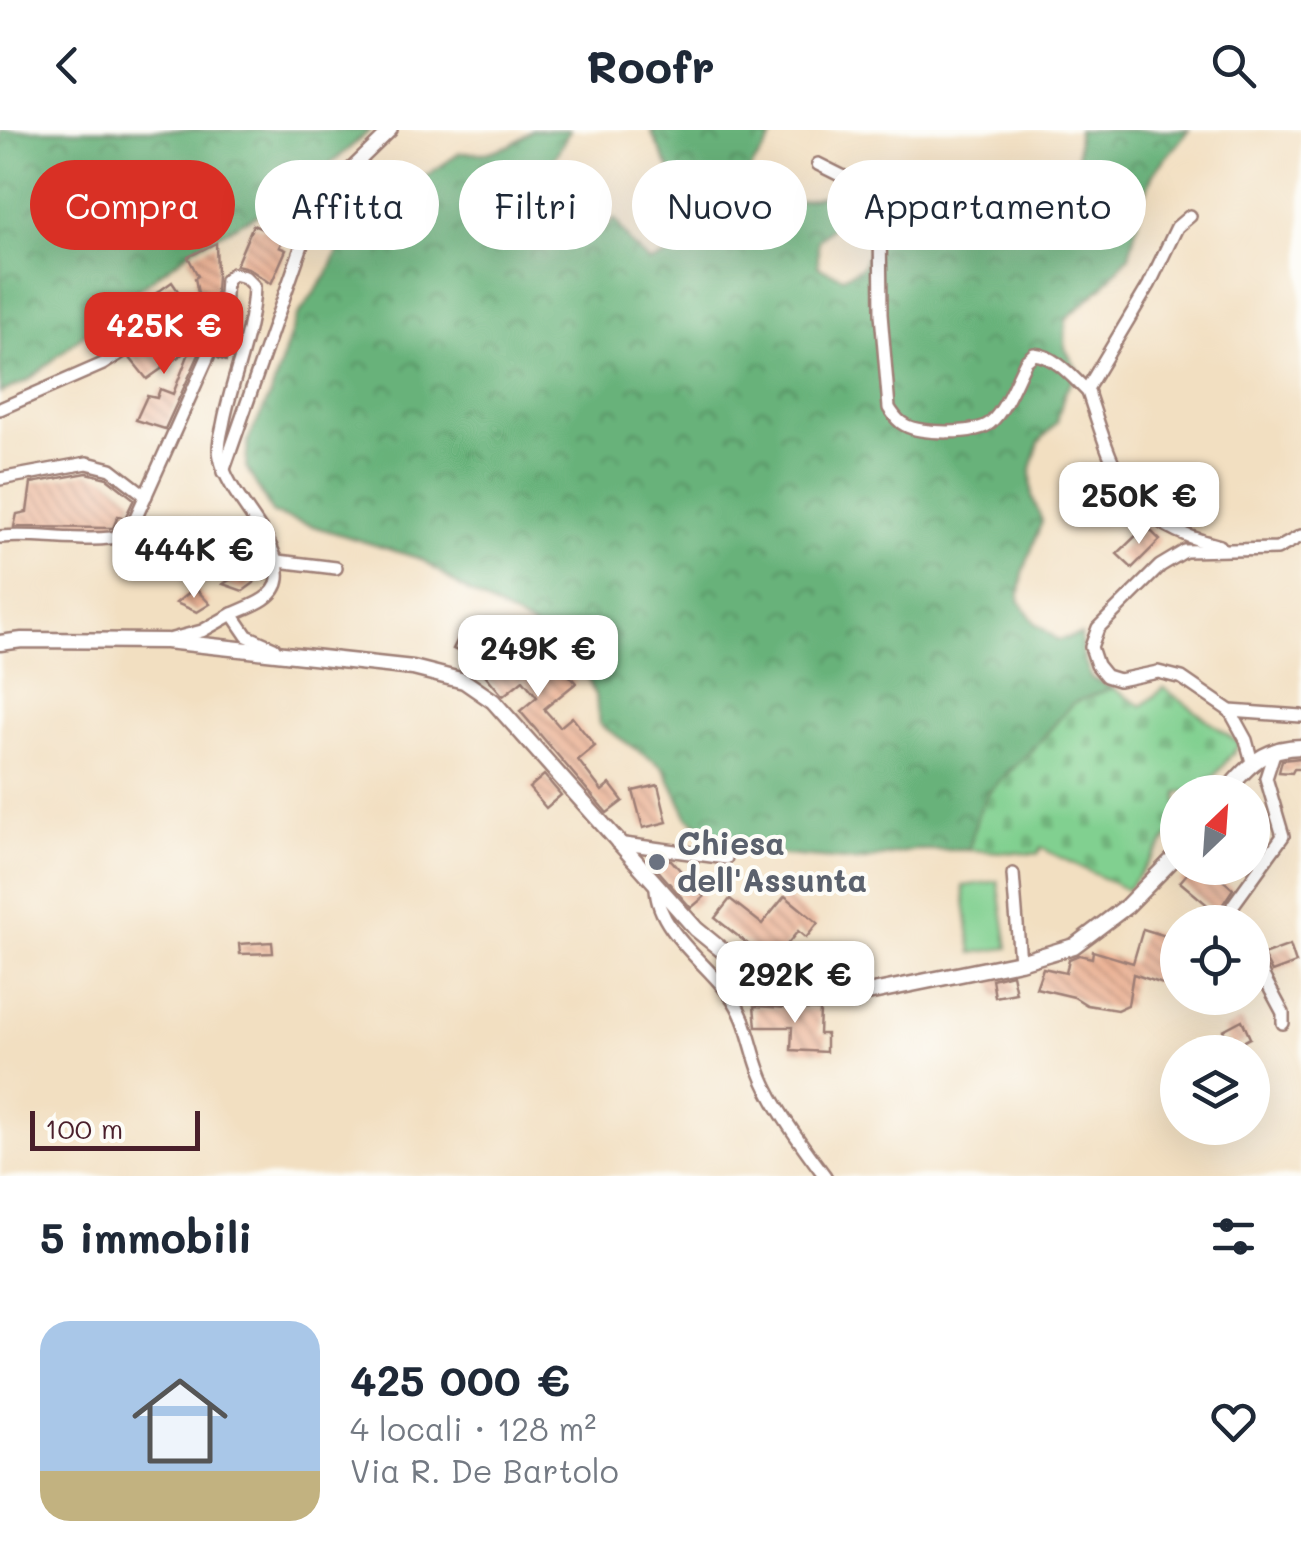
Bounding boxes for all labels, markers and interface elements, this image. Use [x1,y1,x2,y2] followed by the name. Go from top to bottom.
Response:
[586,36,715,94] text: Roofr
[40,38,95,93] icon: back
[1206,38,1261,93] icon: search
[30,160,235,250] chip: Compra
[255,160,439,250] chip: Affitta
[459,160,612,250] chip: Filtri
[632,160,807,250] chip: Nuovo
[827,160,1146,250] chip: Appartamento
[83,292,245,377] pin: 425K €
[106,303,222,345] text: 425K €
[1058,462,1220,547] pin: 250K €
[1081,473,1197,515] text: 250K €
[113,516,275,601] pin: 444K €
[134,527,254,569] text: 444K €
[457,615,619,700] pin: 249K €
[480,626,596,668] text: 249K €
[1160,775,1270,885] north arrow
[1160,775,1270,1145] map controls
[677,821,867,900] place label: Chiesa dell'Assunta
[646,851,668,873] marker: Chiesa dell'Assunta
[1160,905,1270,1015] button: locate
[714,941,876,1026] pin: 292K €
[738,952,852,994] text: 292K €
[1160,1035,1270,1145] button: layers
[30,1106,200,1150] scale bar
[45,1110,123,1146] text: 100 m
[40,1209,252,1264] text: 5 immobili
[1206,1209,1261,1264] icon: filters
[350,1352,570,1407] text: 425 000 €
[120,1361,240,1481] icon: home
[1206,1394,1261,1449] icon: heart
[350,1407,596,1449] text: 4 locali · 128 m²
[350,1449,619,1491] text: Via R. De Bartolo

